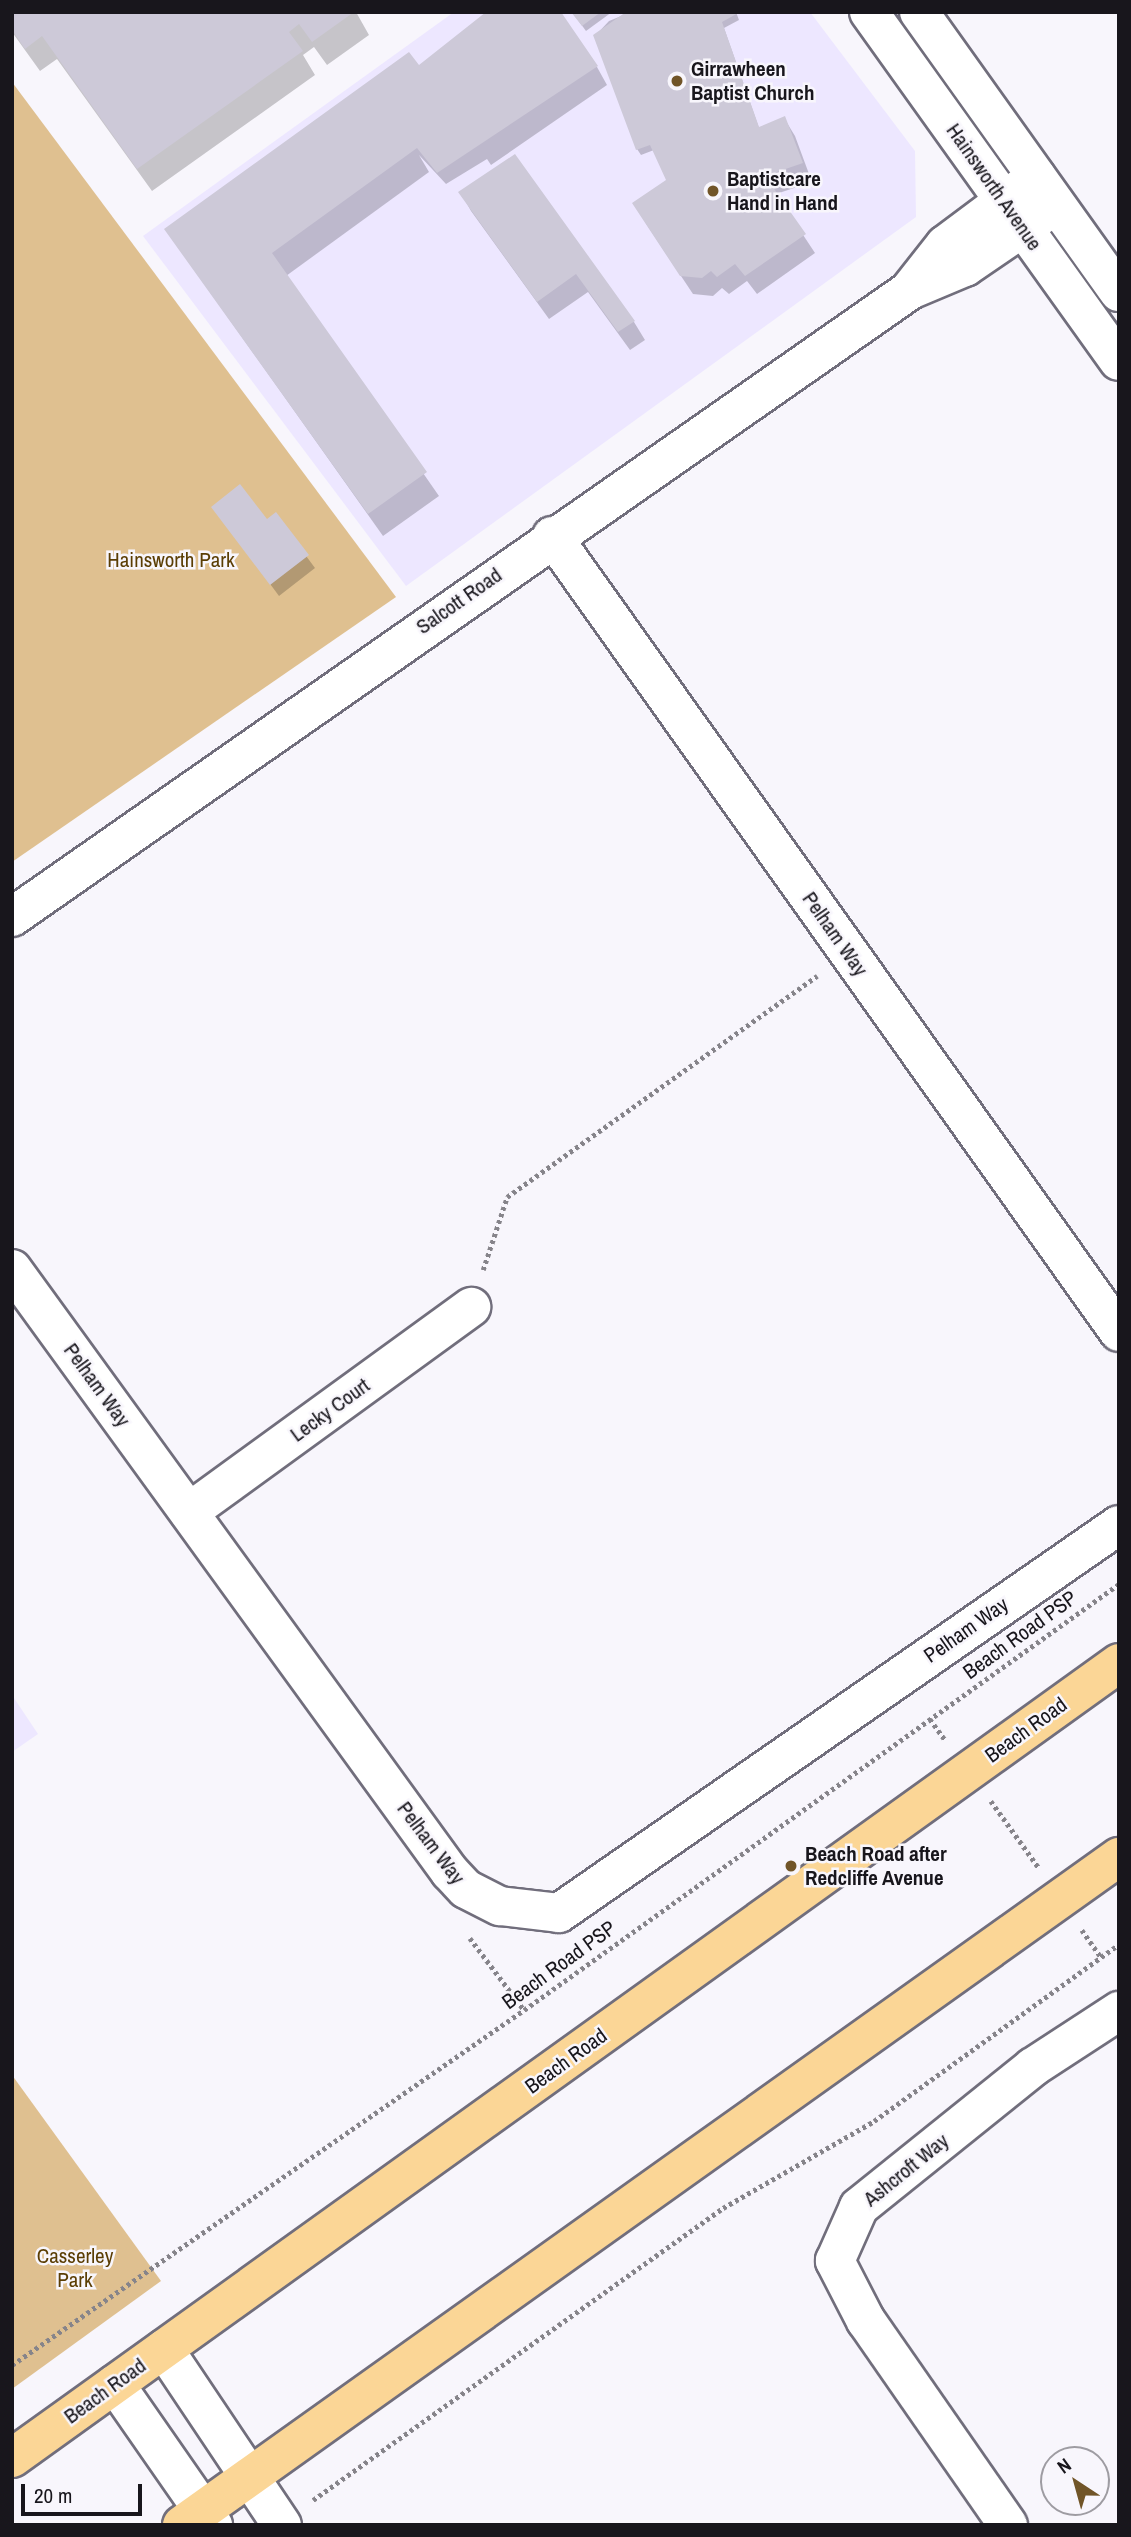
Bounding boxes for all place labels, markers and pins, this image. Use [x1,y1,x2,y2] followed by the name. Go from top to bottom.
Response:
[691,56,814,106] place label: Girrawheen Baptist Church
[669,73,685,89] marker: Girrawheen Baptist Church
[727,166,838,216] place label: Baptistcare Hand in Hand
[705,183,721,199] marker: Baptistcare Hand in Hand
[805,1841,947,1891] place label: Beach Road after Redcliffe Avenue
[783,1858,799,1874] marker: Beach Road after Redcliffe Avenue

